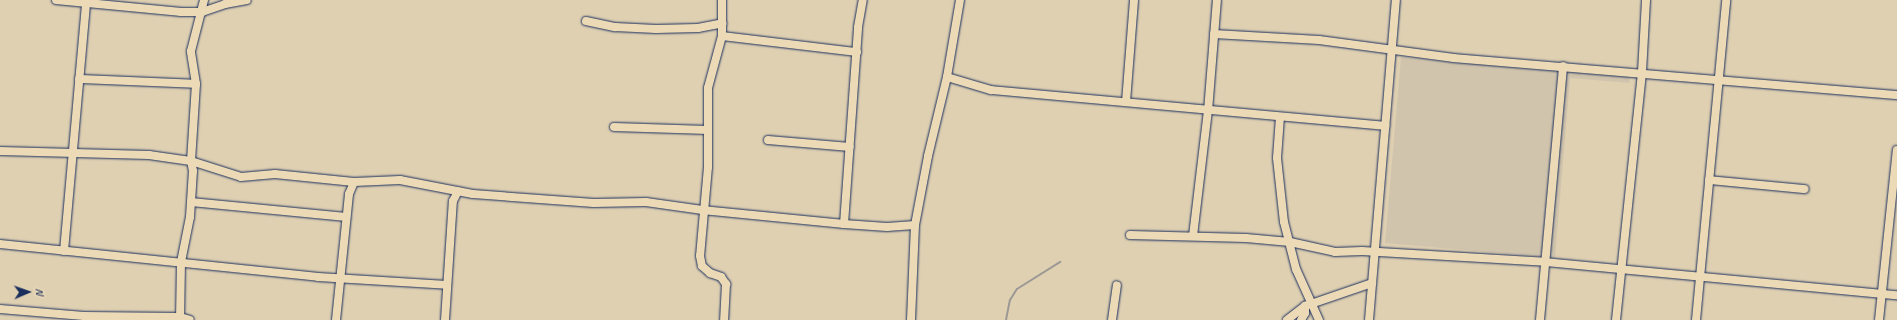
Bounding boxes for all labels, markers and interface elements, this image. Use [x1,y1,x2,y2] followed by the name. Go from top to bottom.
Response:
[8,272,48,312] north arrow
[33,288,47,295] text: N

